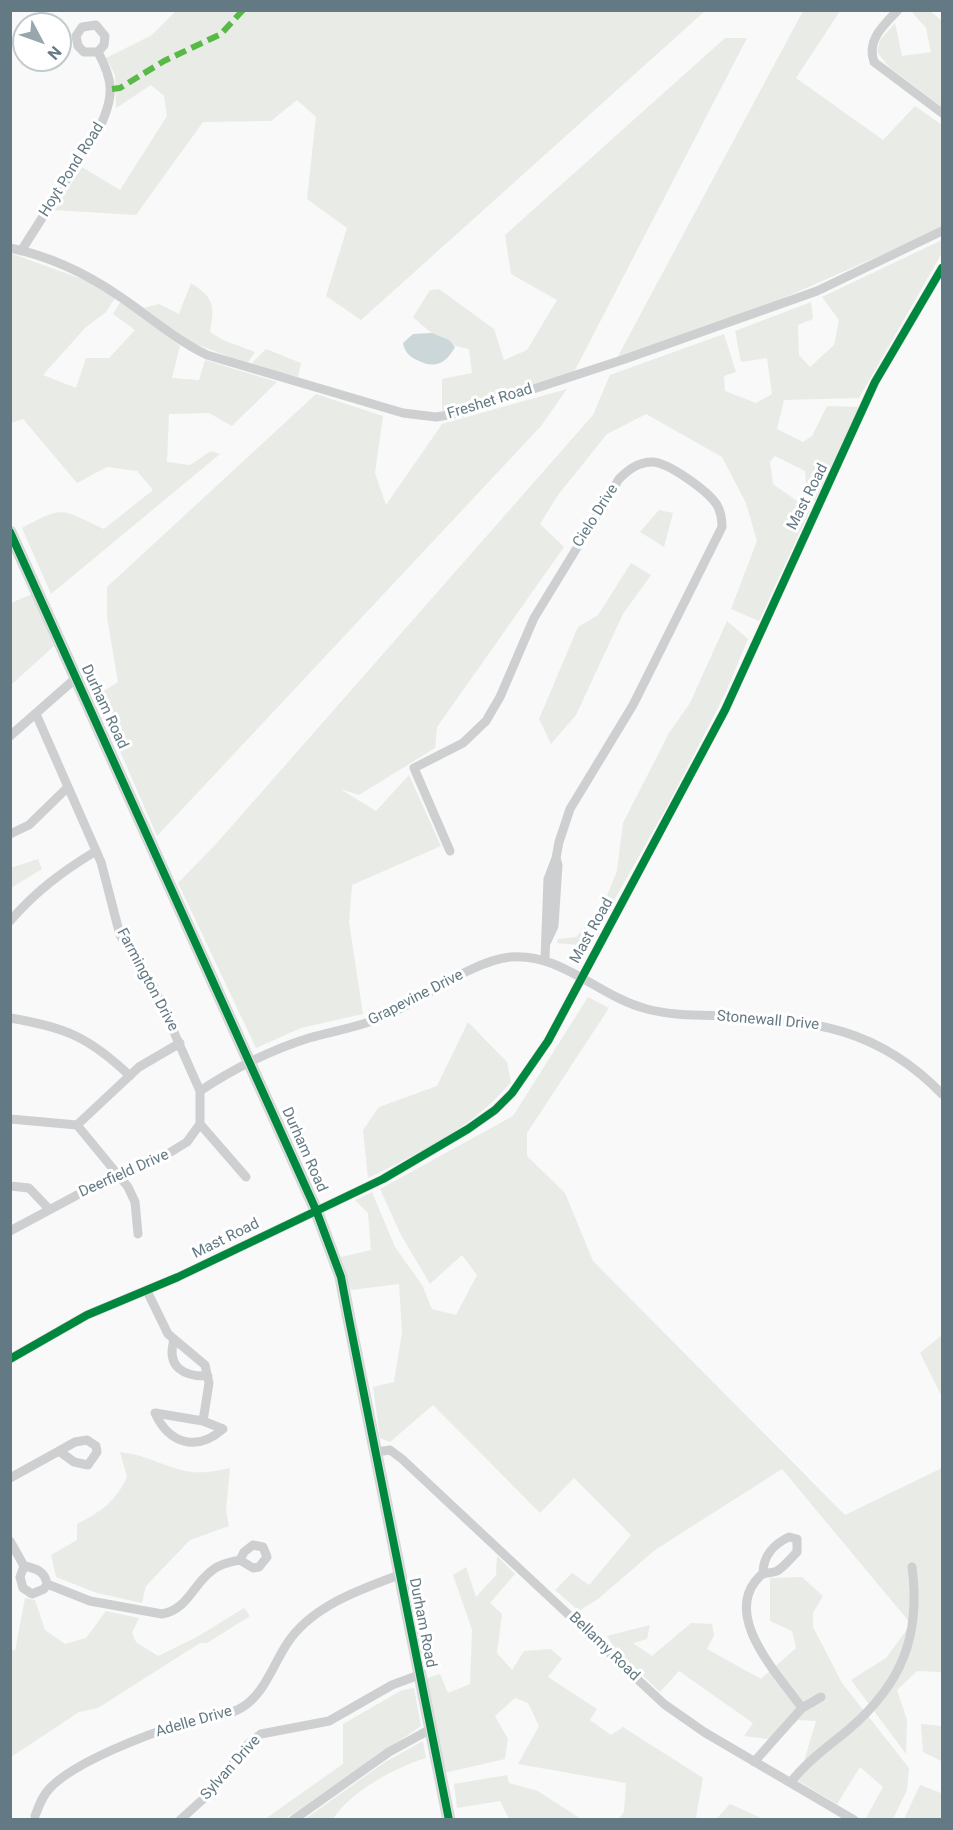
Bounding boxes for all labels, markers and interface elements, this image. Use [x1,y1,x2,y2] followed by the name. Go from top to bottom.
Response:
[12,12,72,72] north arrow
[44,42,65,63] text: N
[36,120,108,220] street label: Hoyt Pond Road
[445,381,535,423] street label: Freshet Road
[784,461,832,533] street label: Mast Road
[570,481,622,551] street label: Cielo Drive
[77,662,131,752] street label: Durham Road
[567,895,617,967] street label: Mast Road
[112,926,182,1034] street label: Farmington Drive
[366,966,466,1030] street label: Grapevine Drive
[716,1008,820,1034] street label: Stonewall Drive
[277,1105,331,1195] street label: Durham Road
[76,1146,172,1202] street label: Deerfield Drive
[190,1215,262,1263] street label: Mast Road
[404,1577,440,1669] street label: Durham Road
[565,1609,643,1685] street label: Bellamy Road
[154,1702,234,1742] street label: Adelle Drive
[197,1732,265,1804] street label: Sylvan Drive

